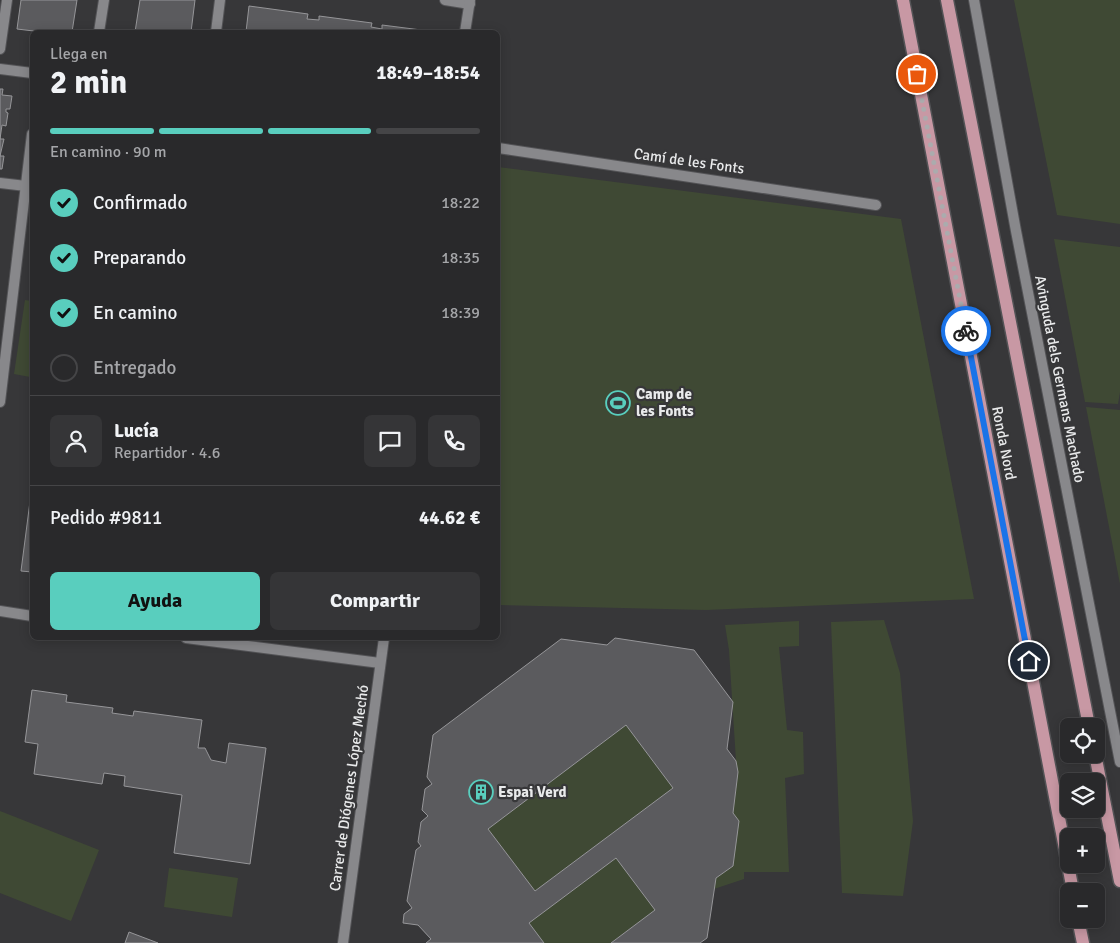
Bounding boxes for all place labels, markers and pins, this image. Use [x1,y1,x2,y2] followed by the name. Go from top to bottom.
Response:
[896,53,938,95] pin
[636,385,694,420] place label: Camp de les Fonts
[605,390,631,416] sports icon: Camp de les Fonts
[1008,640,1050,682] pin
[468,779,494,805] building icon: Espai Verd
[498,783,567,801] place label: Espai Verd

